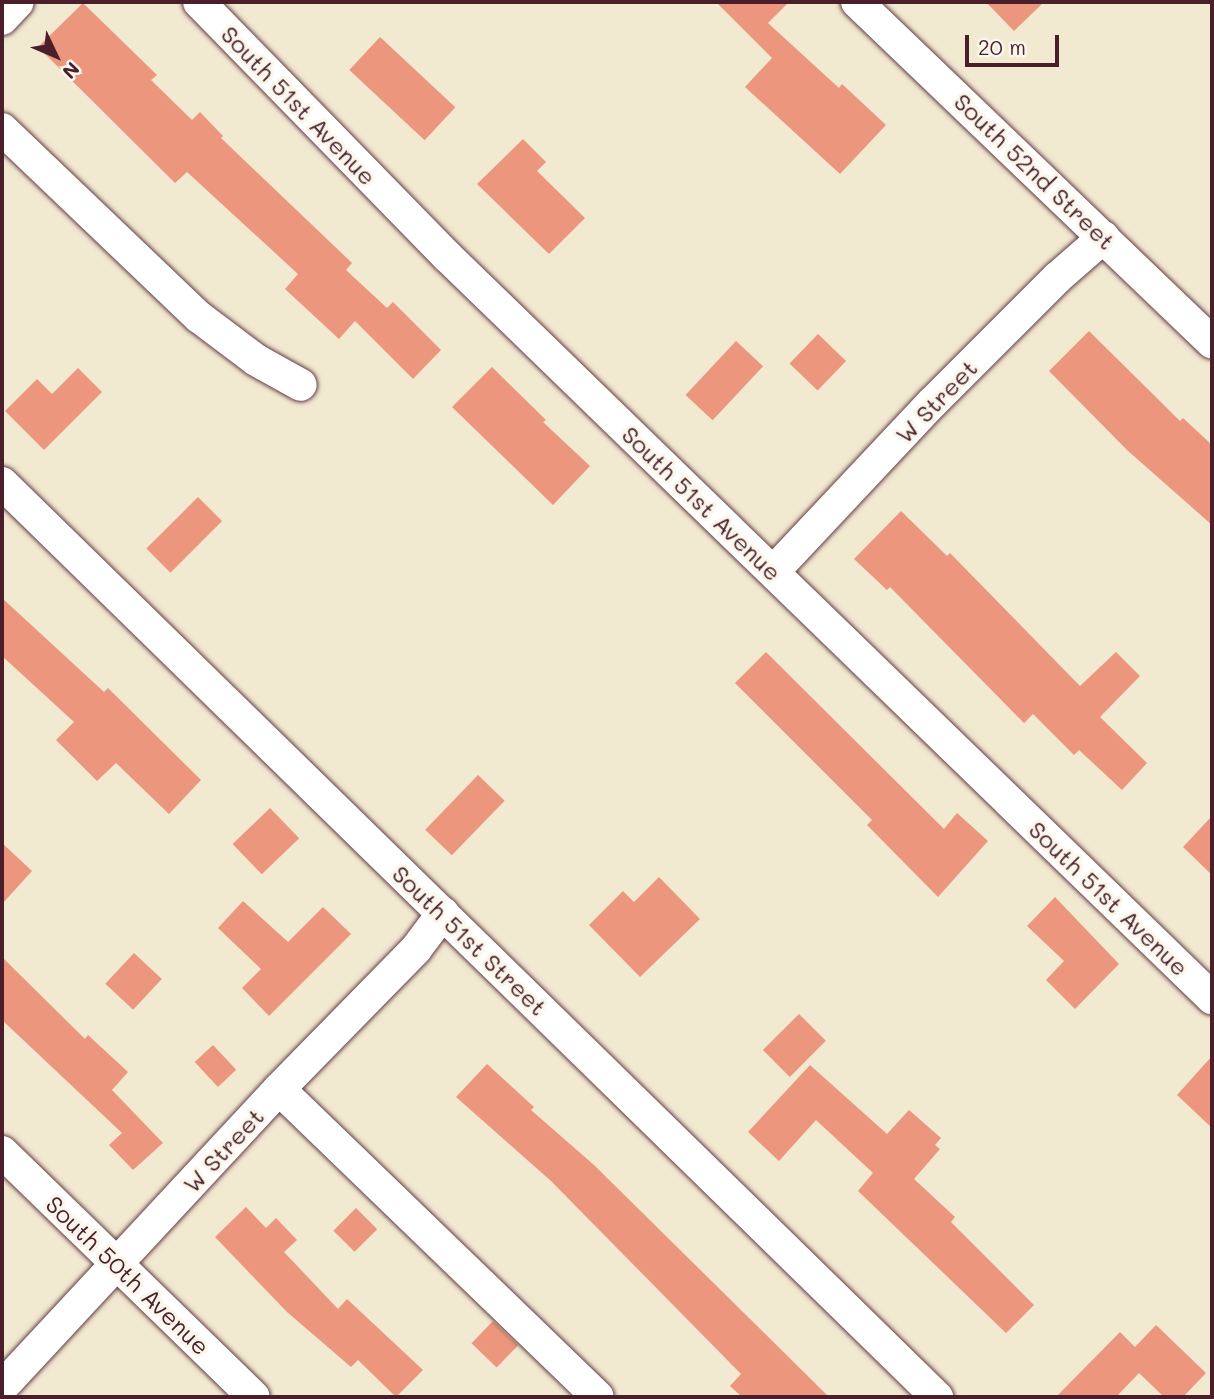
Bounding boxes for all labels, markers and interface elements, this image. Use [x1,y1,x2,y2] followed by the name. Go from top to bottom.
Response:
[216,19,382,191] street label: South 51st Avenue
[21,21,91,91] north arrow
[969,21,1064,65] scale bar
[978,33,1026,60] text: 20 m
[57,57,85,85] text: N
[949,87,1121,255] street label: South 52nd Street
[889,353,983,449] street label: W Street
[616,420,788,586] street label: South 51st Avenue
[1023,815,1195,981] street label: South 51st Avenue
[387,859,553,1021] street label: South 51st Street
[177,1102,269,1198] street label: W Street
[40,1190,216,1360] street label: South 50th Avenue

